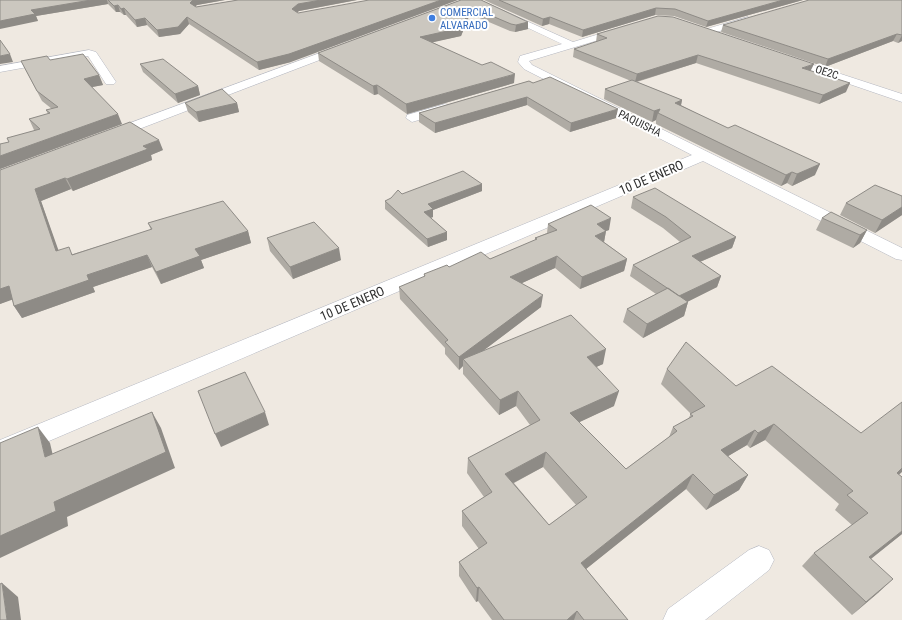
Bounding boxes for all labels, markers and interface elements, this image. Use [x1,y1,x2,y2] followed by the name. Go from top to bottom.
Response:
[440,6,493,32] place label: COMERCIAL ALVARADO
[427,13,437,23] marker: COMERCIAL ALVARADO
[814,63,840,82] street label: OE2C
[616,107,664,140] street label: PAQUISHA
[617,157,686,198] street label: 10 DE ENERO
[318,283,387,324] street label: 10 DE ENERO

